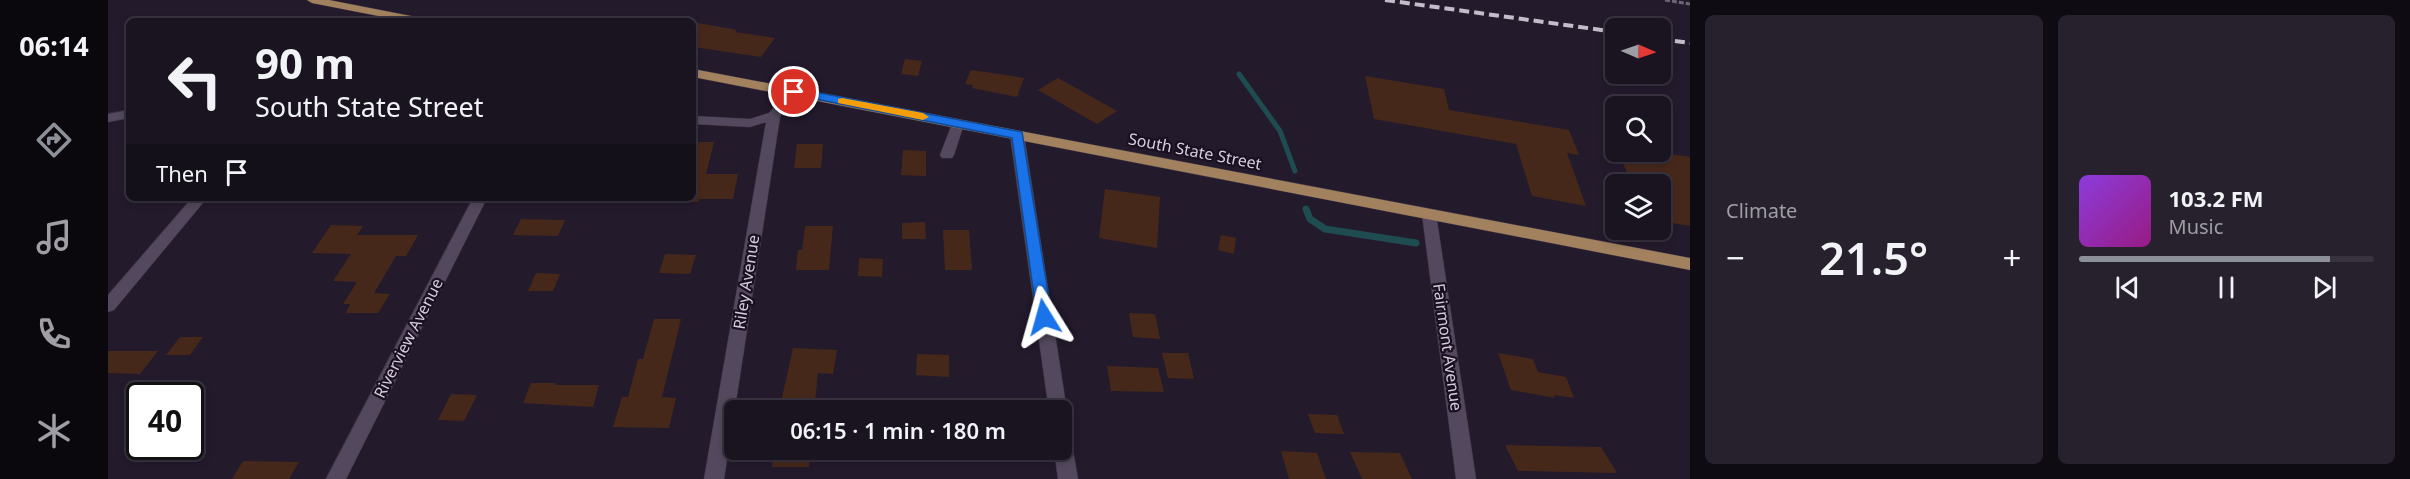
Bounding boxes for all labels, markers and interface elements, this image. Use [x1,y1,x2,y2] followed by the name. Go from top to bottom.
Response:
[1605,18,1671,84] north arrow
[1605,18,1671,240] map controls
[19,27,89,64] text: 06:14
[255,34,355,91] text: 90 m
[156,42,234,120] icon: left
[768,66,819,117] pin
[777,75,810,108] icon: arrive
[255,88,483,125] text: South State Street
[1605,96,1671,162] button: search
[33,119,75,161] icon: directions
[1126,127,1264,175] street label: South State Street
[220,156,253,189] icon: arrive
[156,158,208,188] text: Then
[1605,174,1671,240] button: layers
[2169,183,2264,213] text: 103.2 FM
[1726,197,1797,224] text: Climate
[2169,213,2223,240] text: Music
[33,216,75,258] icon: music
[1819,227,1928,288] text: 21.5°
[728,233,764,331] street label: Riley Avenue
[1726,235,1745,280] text: −
[2003,235,2022,280] text: +
[2111,271,2144,304] icon: previous
[2210,271,2243,304] icon: pause
[2308,271,2341,304] icon: next
[368,274,448,402] street label: Riverview Avenue
[1428,282,1468,412] street label: Fairmont Avenue
[1012,285,1076,349] position arrow
[33,313,75,355] icon: phone
[126,382,204,460] speed limit sign: 40
[33,410,75,452] icon: climate
[790,415,1006,445] text: 06:15 · 1 min · 180 m

